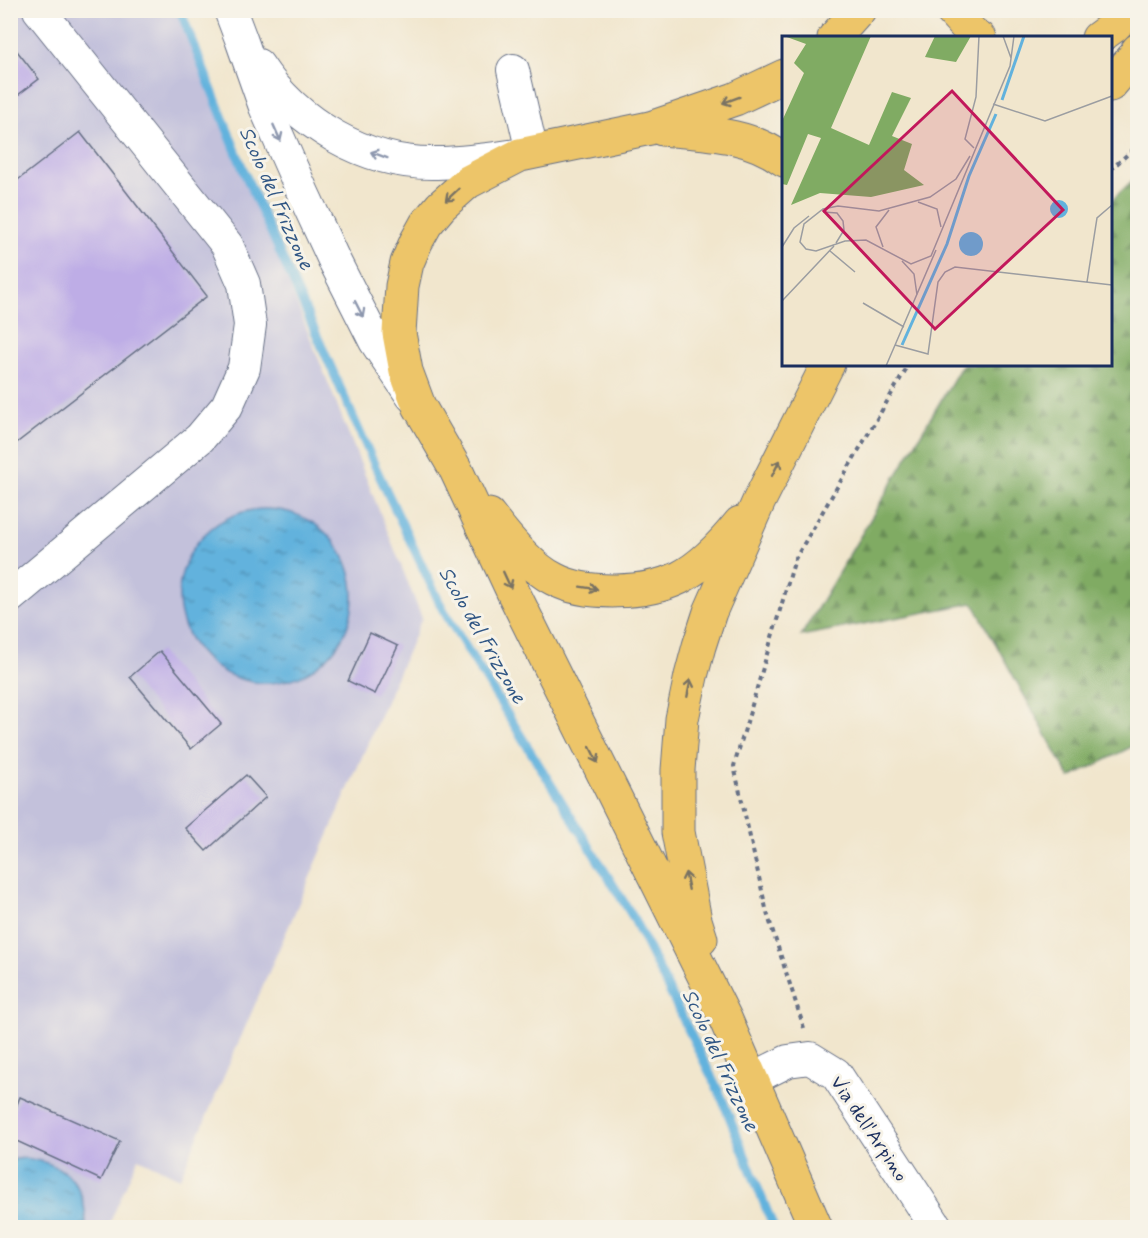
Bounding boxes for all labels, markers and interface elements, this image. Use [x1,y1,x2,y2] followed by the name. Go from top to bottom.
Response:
[782,36,1112,366] inset map
[722,96,740,107] one-way arrow
[232,122,321,275] water label: Scolo del Frizzone
[272,124,283,142] one-way arrow
[370,149,389,160] one-way arrow
[445,188,460,202] one-way arrow
[354,300,366,318] one-way arrow
[770,460,782,477] one-way arrow
[432,562,533,710] water label: Scolo del Frizzone
[502,571,514,589] one-way arrow
[579,583,599,594] one-way arrow
[684,678,695,698] one-way arrow
[588,746,600,764] one-way arrow
[681,872,692,891] one-way arrow
[675,985,766,1137] water label: Scolo del Frizzone
[823,1071,914,1187] street label: Via dell'Arpino

